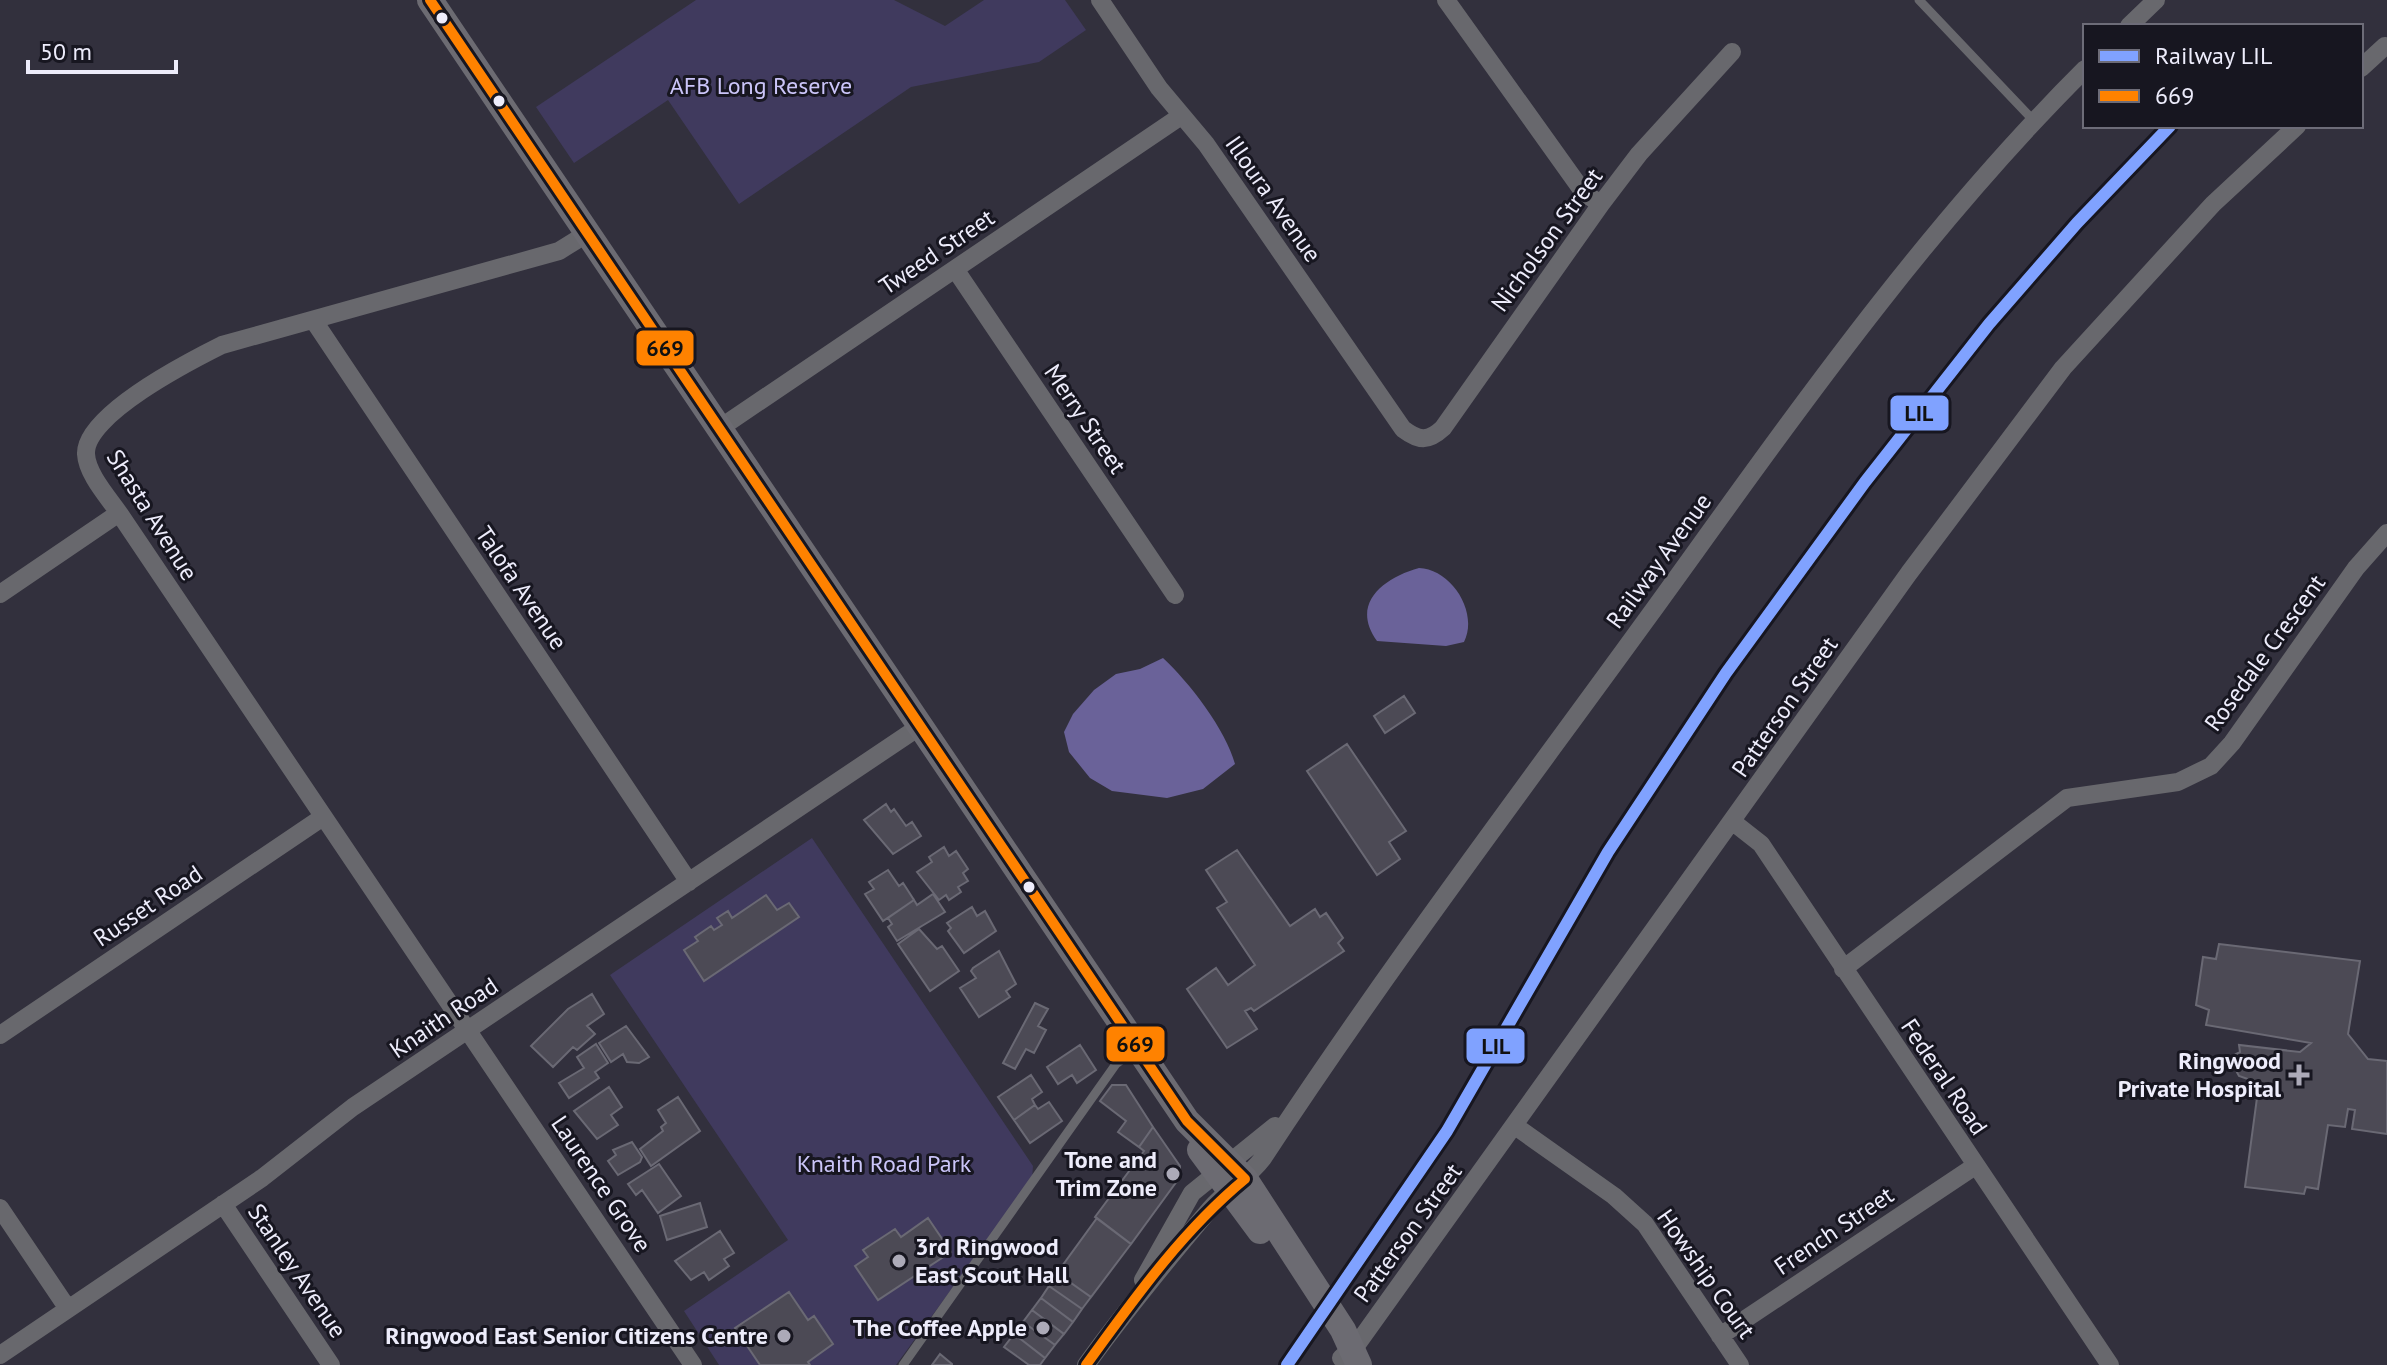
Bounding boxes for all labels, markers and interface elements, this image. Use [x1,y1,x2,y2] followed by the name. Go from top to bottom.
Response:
[434,10,450,26] unlabelled marker
[28,24,176,74] scale bar
[2083,24,2363,128] legend
[40,36,92,67] text: 50 m
[2155,40,2272,71] text: Railway LIL
[670,70,852,101] park label: AFB Long Reserve
[2155,80,2194,111] text: 669
[491,93,507,109] unlabelled marker
[1218,129,1328,268] street label: Illoura Avenue
[1484,162,1609,318] street label: Nicholson Street
[873,202,1000,301] street label: Tweed Street
[635,329,695,367] line badge: 669
[646,334,684,362] text: 669
[1037,358,1133,479] street label: Merry Street
[1889,394,1950,432] line badge: LIL
[1905,399,1934,427] text: LIL
[100,444,205,586] street label: Shasta Avenue
[1599,487,1718,634] street label: Railway Avenue
[469,520,574,655] street label: Talofa Avenue
[2197,568,2332,737] street label: Rosedale Crescent
[1725,630,1845,783] street label: Patterson Street
[87,858,208,953] street label: Russet Road
[1021,879,1037,895] unlabelled marker
[384,970,504,1065] street label: Knaith Road
[1894,1013,1995,1141] street label: Federal Road
[1105,1025,1166,1063] line badge: 669
[1465,1027,1526,1065] line badge: LIL
[1116,1030,1154,1058] text: 669
[1482,1032,1511,1060] text: LIL
[2118,1045,2282,1104] place label: Ringwood Private Hospital
[2288,1064,2310,1086] marker: Ringwood Private Hospital
[544,1110,658,1258] street label: Laurence Grove
[1056,1144,1157,1203] place label: Tone and Trim Zone
[797,1148,972,1179] park label: Knaith Road Park
[1347,1157,1469,1308] street label: Patterson Street
[1164,1165,1182,1183] marker: Tone and Trim Zone
[1768,1179,1899,1282] street label: French Street
[241,1198,354,1344] street label: Stanley Avenue
[1650,1203,1762,1344] street label: Howship Court
[915,1231,1070,1290] place label: 3rd Ringwood East Scout Hall
[890,1252,908,1270] marker: 3rd Ringwood East Scout Hall
[853,1312,1027,1343] place label: The Coffee Apple
[1034,1319,1052,1337] marker: The Coffee Apple
[385,1320,768,1351] place label: Ringwood East Senior Citizens Centre
[775,1327,793,1345] marker: Ringwood East Senior Citizens Centre

